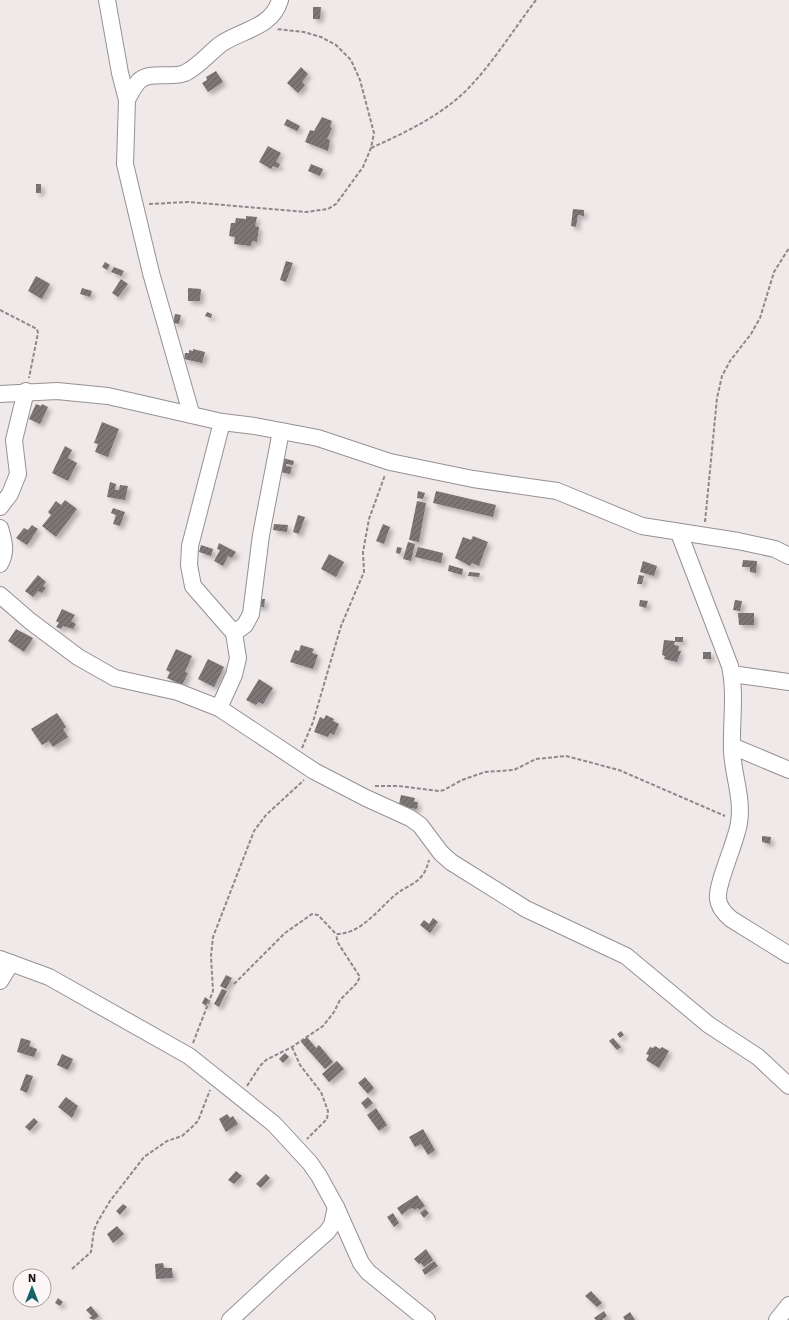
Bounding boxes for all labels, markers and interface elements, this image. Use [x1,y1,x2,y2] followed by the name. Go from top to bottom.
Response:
[12,1268,52,1308] north arrow
[28,1272,36,1285] text: N

